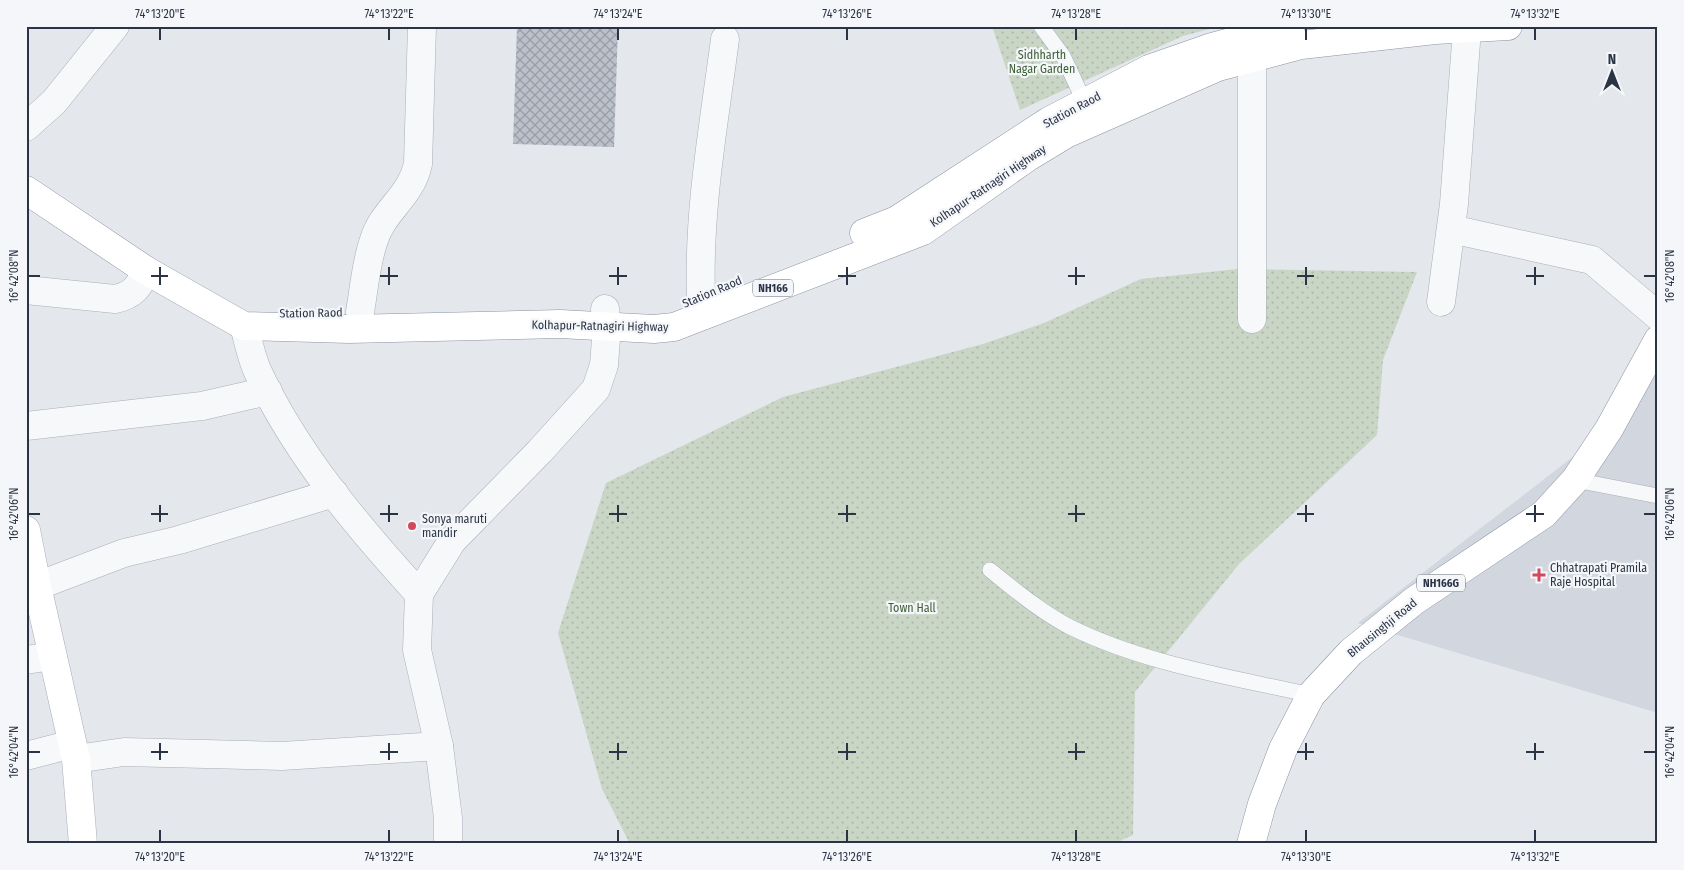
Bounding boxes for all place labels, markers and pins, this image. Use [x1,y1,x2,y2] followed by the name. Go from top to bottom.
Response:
[422,512,487,540] place label: Sonya maruti mandir
[406,520,418,532] marker: Sonya maruti mandir
[1550,561,1647,589] place label: Chhatrapati Pramila Raje Hospital
[1532,568,1546,582] marker: Chhatrapati Pramila Raje Hospital

